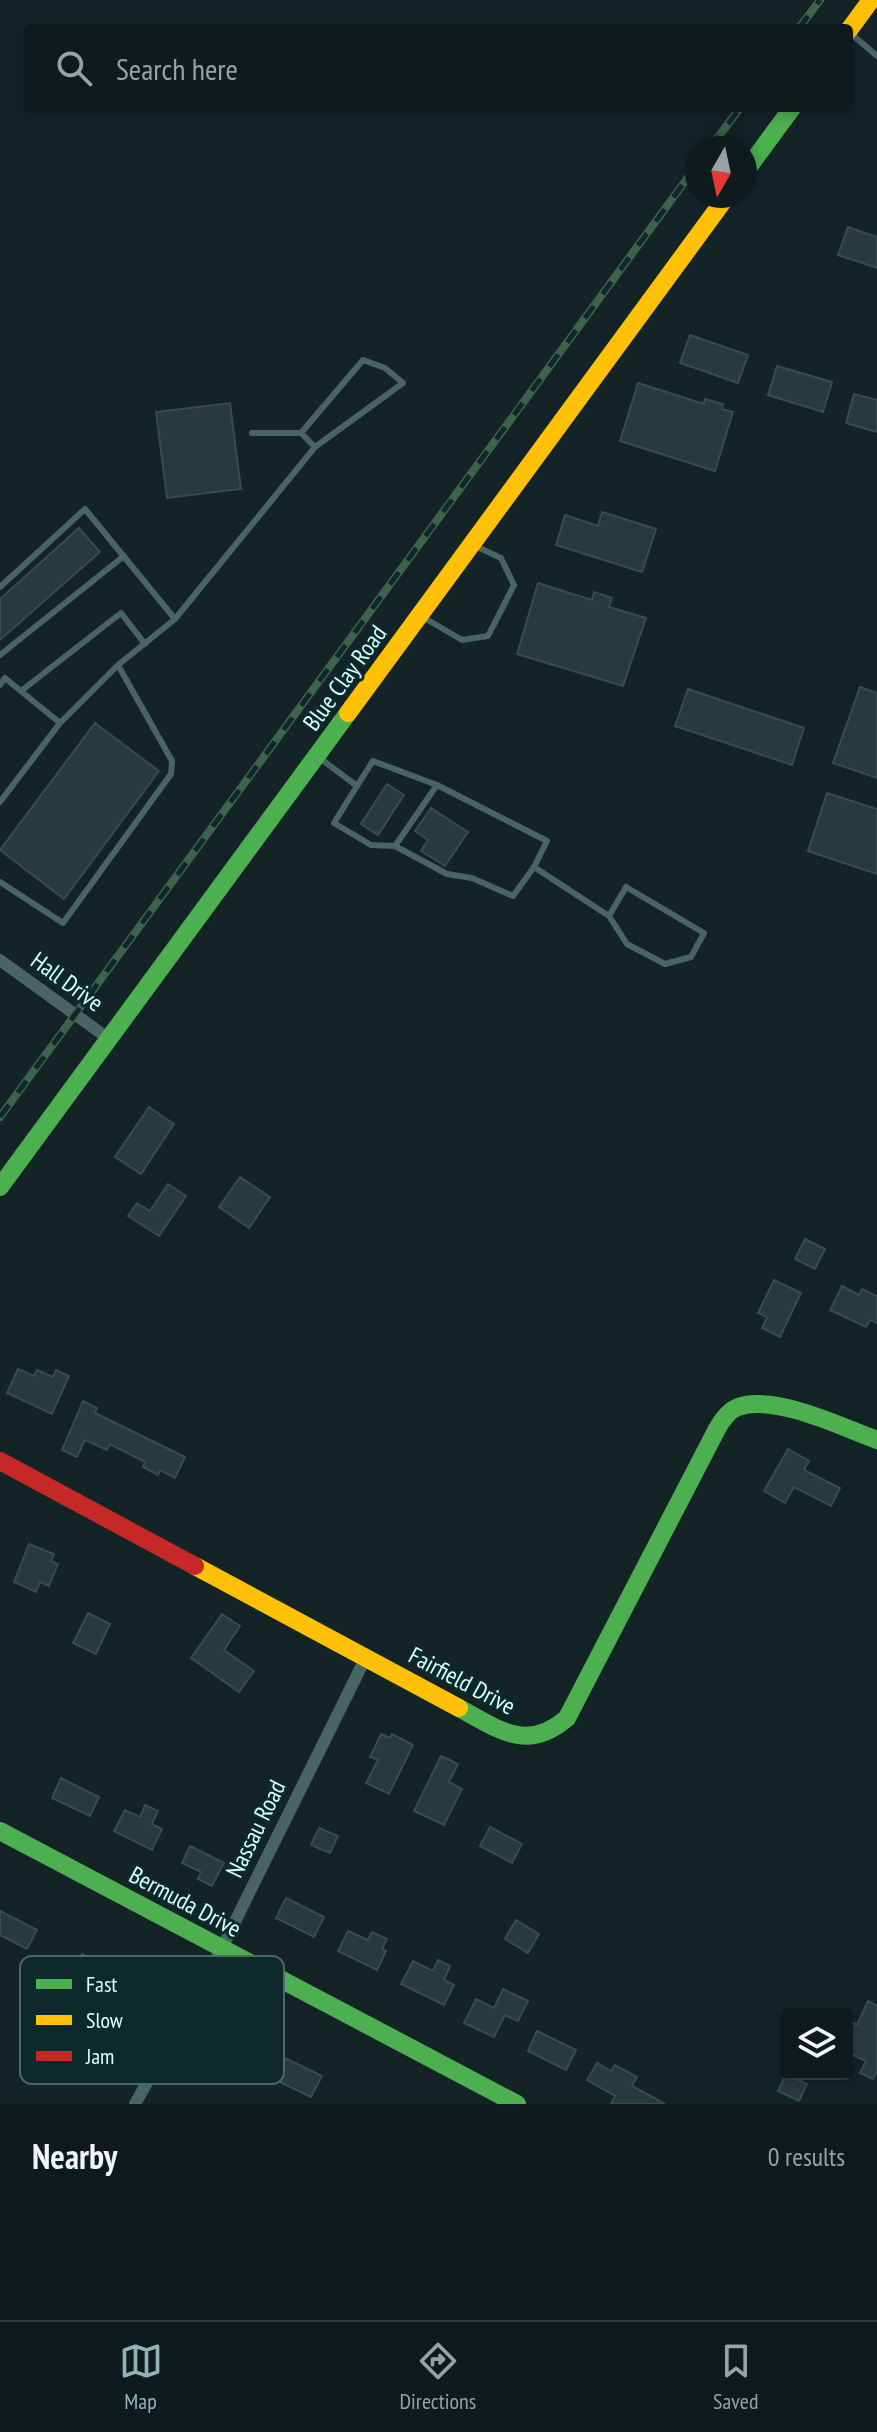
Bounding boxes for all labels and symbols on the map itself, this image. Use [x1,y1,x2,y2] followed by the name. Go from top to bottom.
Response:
[685,136,757,208] north arrow
[296,619,393,737] street label: Blue Clay Road
[25,945,110,1018] street label: Hall Drive
[404,1640,521,1722] street label: Fairfield Drive
[219,1775,292,1883] street label: Nassau Road
[124,1859,247,1944] street label: Bermuda Drive
[20,1956,284,2084] legend
[86,1970,117,1998] text: Fast
[86,2006,123,2034] text: Slow
[85,2042,114,2070] text: Jam

